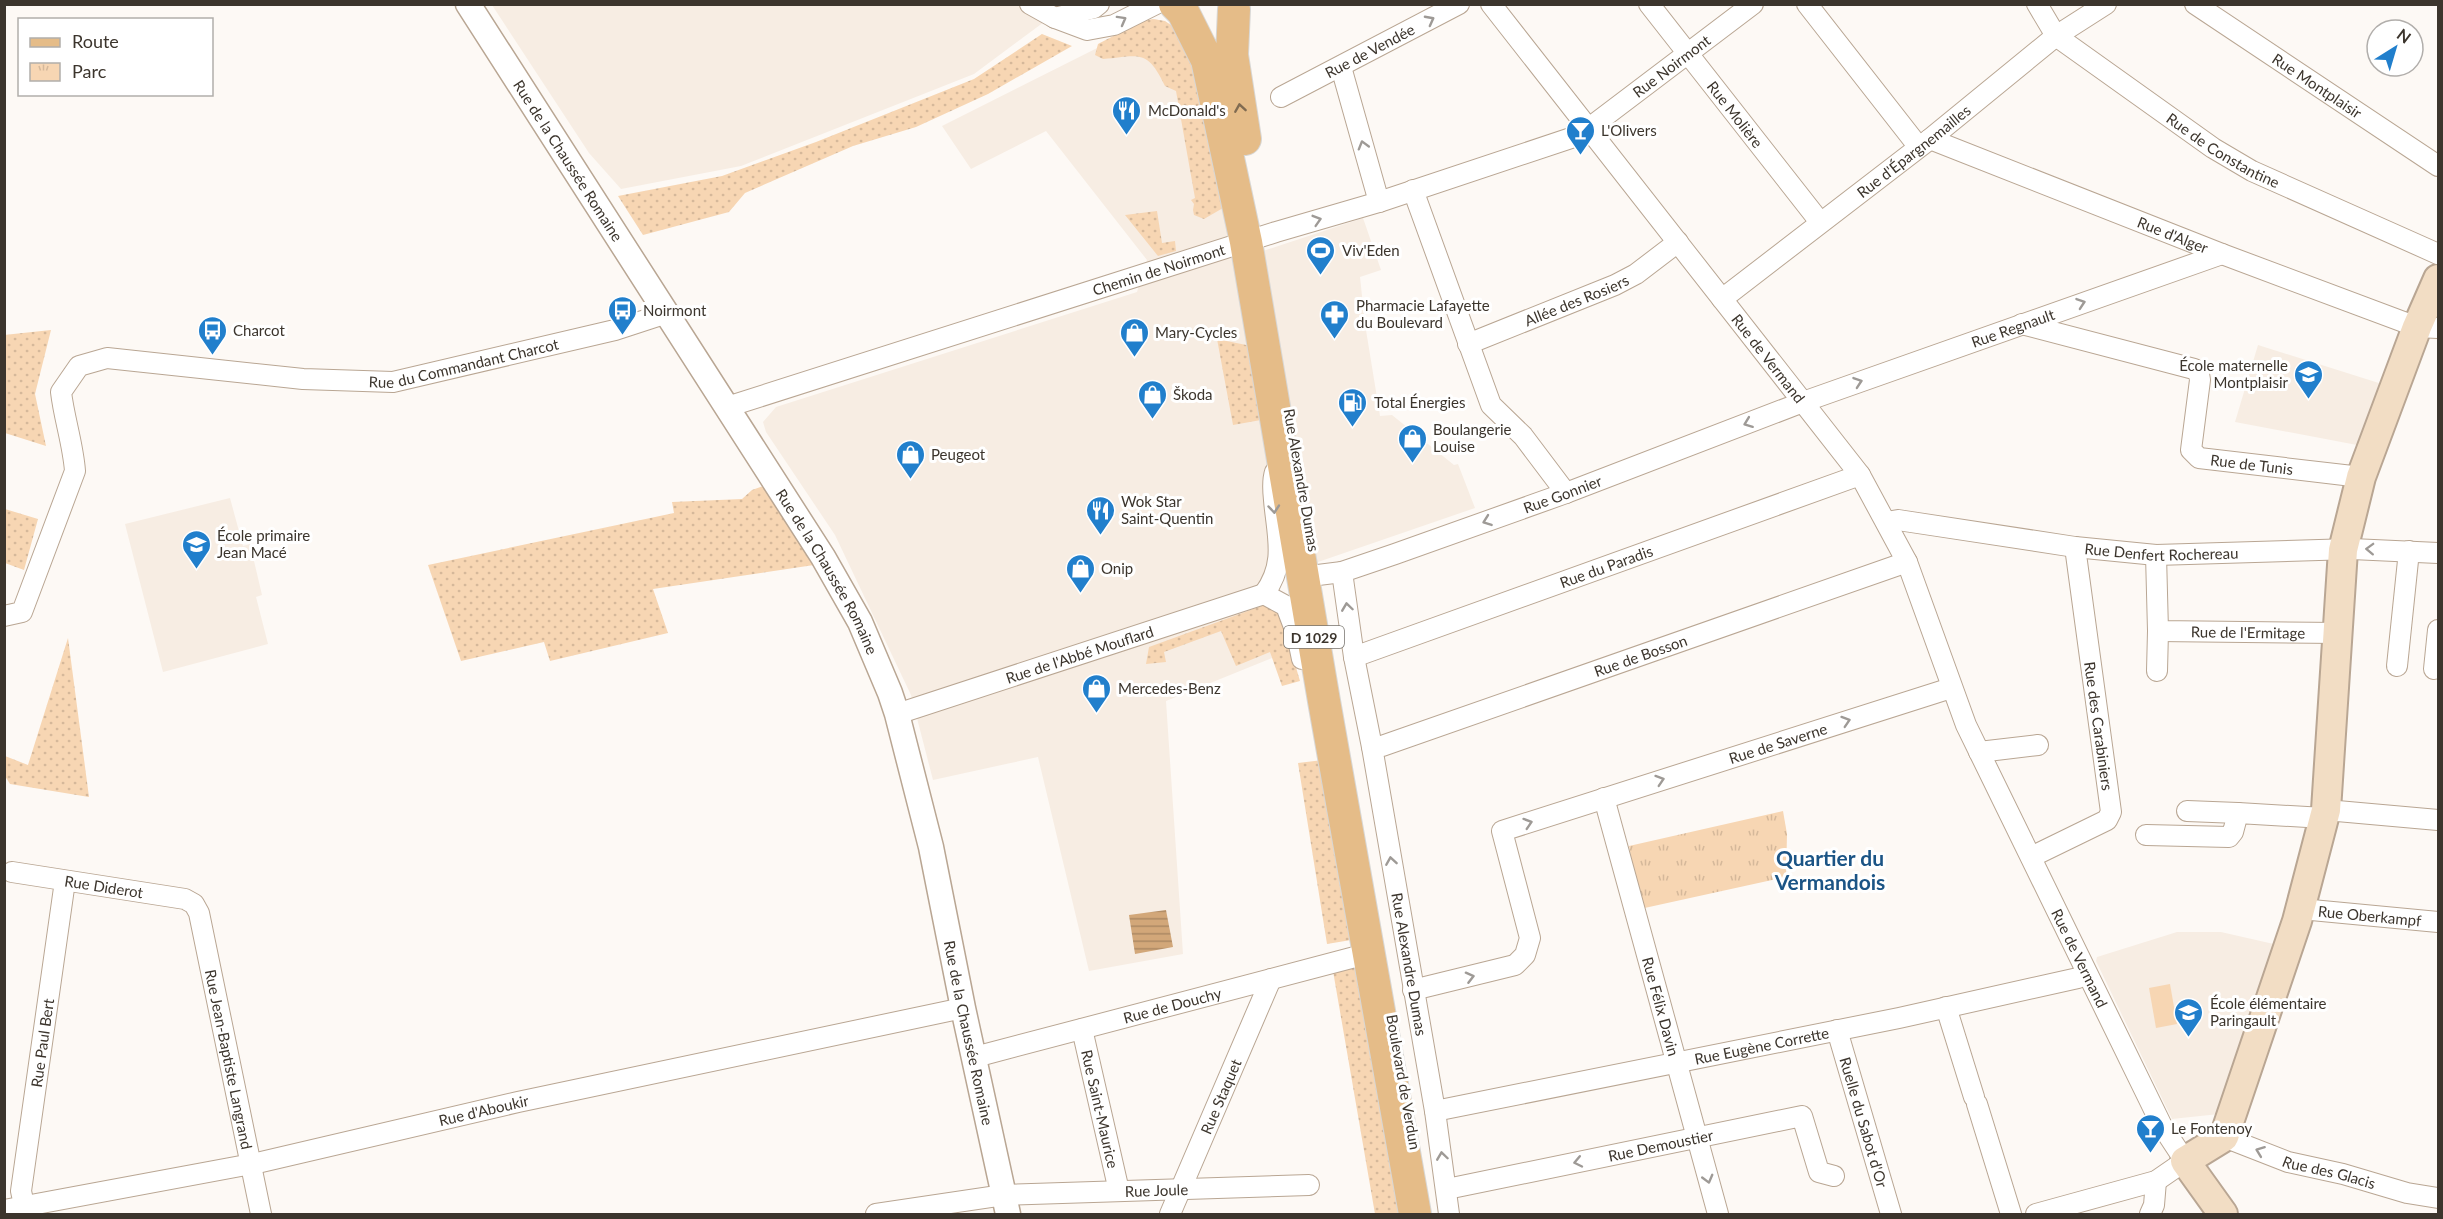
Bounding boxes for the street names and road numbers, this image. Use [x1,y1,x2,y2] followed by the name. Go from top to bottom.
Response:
[1322,20,1417,81] street label: Rue de Vendée
[1629,30,1714,101] street label: Rue Noirmont
[2269,49,2366,122] street label: Rue Montplaisir
[510,76,627,245] street label: Rue de la Chaussée Romaine
[1704,77,1767,151] street label: Rue Molière
[1853,101,1974,201] street label: Rue d'Épargnemailles
[2163,109,2283,191] street label: Rue de Constantine
[2135,213,2211,257] street label: Rue d'Alger
[1090,240,1228,299] street label: Chemin de Noirmont
[1522,270,1632,329] street label: Allée des Rosiers
[1969,305,2057,351] street label: Rue Regnault
[1728,310,1809,406] street label: Rue de Vermand
[368,334,561,391] street label: Rue du Commandant Charcot
[1281,407,1323,553] street label: Rue Alexandre Dumas
[2209,450,2294,478] street label: Rue de Tunis
[1521,471,1605,517] street label: Rue Gonnier
[773,485,882,657] street label: Rue de la Chaussée Romaine
[2084,539,2239,564] street label: Rue Denfert Rochereau
[1557,541,1655,591] street label: Rue du Paradis
[1003,622,1156,687] street label: Rue de l'Abbé Mouflard
[2191,622,2305,642] street label: Rue de l'Ermitage
[1284,626,1344,648] road number: D 1029
[1592,631,1689,680] street label: Rue de Bosson
[2081,660,2117,792] street label: Rue des Carabiniers
[1727,719,1829,767] street label: Rue de Saverne
[63,871,145,901] street label: Rue Diderot
[1388,891,1431,1037] street label: Rue Alexandre Dumas
[2317,902,2423,929] street label: Rue Oberkampf
[2048,906,2112,1010] street label: Rue de Vermand
[941,939,997,1127] street label: Rue de la Chaussée Romaine
[1639,955,1683,1058] street label: Rue Félix Davin
[202,968,256,1151] street label: Rue Jean-Baptiste Langrand
[1121,983,1224,1027] street label: Rue de Douchy
[27,997,57,1088] street label: Rue Paul Bert
[1383,1013,1425,1151] street label: Boulevard de Verdun
[1693,1023,1830,1068] street label: Rue Eugène Corrette
[1078,1048,1123,1170] street label: Rue Saint-Maurice
[1836,1055,1892,1190] street label: Ruelle du Sabot d'Or
[1196,1056,1245,1137] street label: Rue Staquet
[437,1091,531,1129] street label: Rue d'Aboukir
[1606,1125,1715,1165] street label: Rue Demoustier
[2280,1152,2378,1192] street label: Rue des Glacis
[1125,1180,1188,1200] street label: Rue Joule

